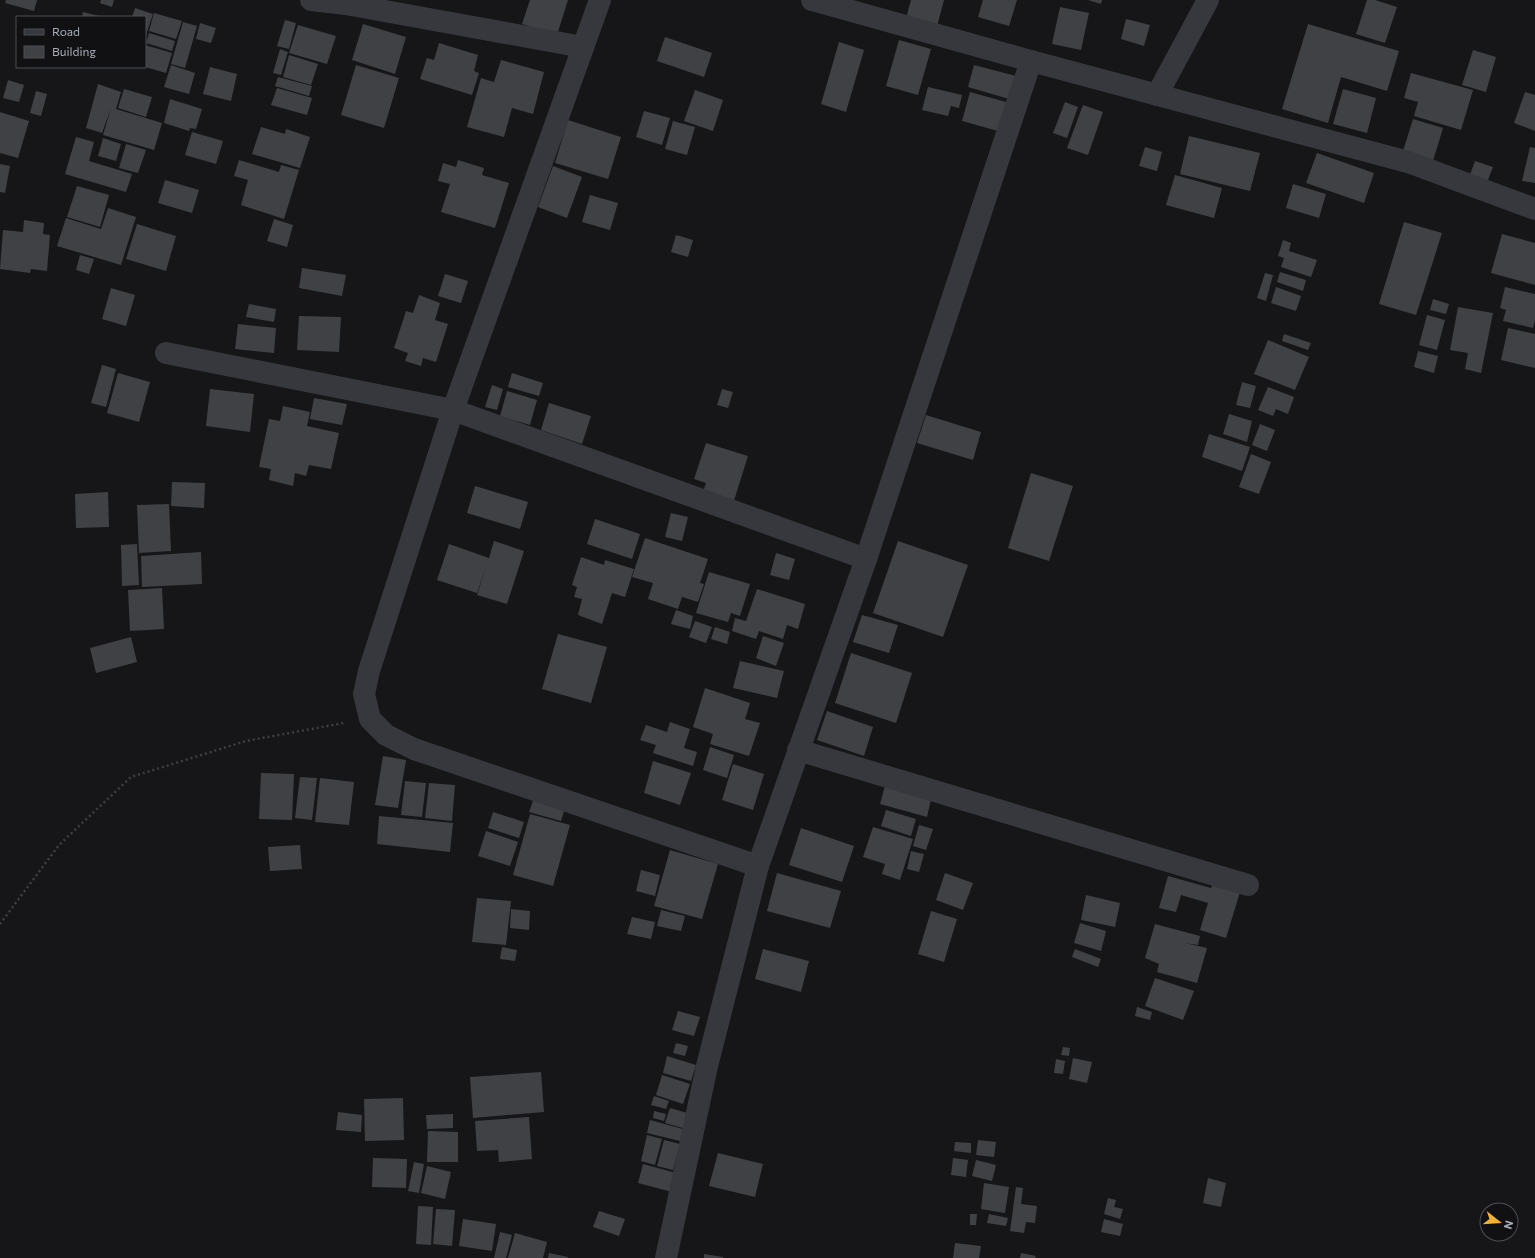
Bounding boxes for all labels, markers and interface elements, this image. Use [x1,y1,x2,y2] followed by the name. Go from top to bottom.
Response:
[16,16,146,68] legend
[52,24,80,38] text: Road
[52,44,96,58] text: Building
[1479,1202,1519,1242] north arrow
[1502,1219,1516,1231] text: N

